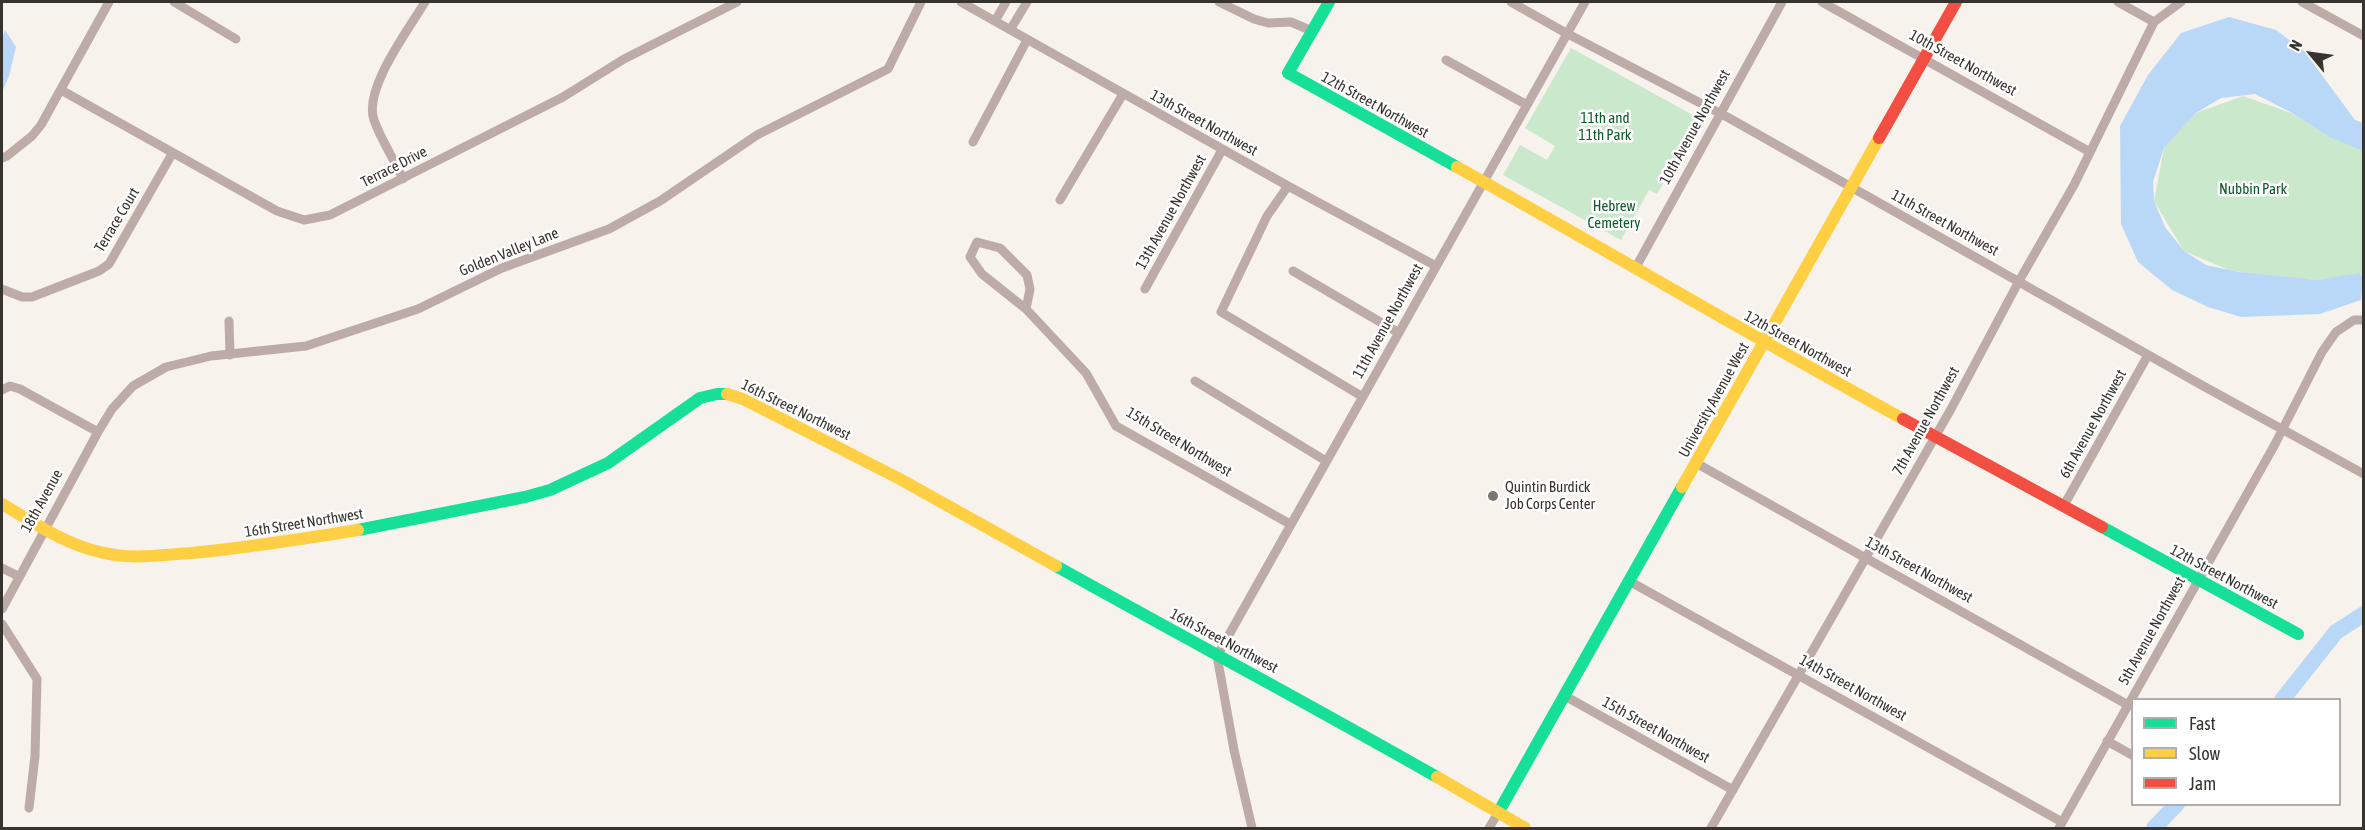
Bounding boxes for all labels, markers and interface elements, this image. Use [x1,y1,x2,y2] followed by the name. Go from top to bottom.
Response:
[2281,24,2341,84] north arrow
[1906,26,2020,100] street label: 10th Street Northwest
[2285,37,2305,54] text: N
[1656,67,1734,187] street label: 10th Avenue Northwest
[1318,68,1432,142] street label: 12th Street Northwest
[1147,86,1261,160] street label: 13th Street Northwest
[1579,109,1631,144] park label: 11th and 11th Park
[358,143,430,191] street label: Terrace Drive
[1132,152,1210,272] street label: 13th Avenue Northwest
[2219,180,2287,198] park label: Nubbin Park
[91,184,143,256] street label: Terrace Court
[1888,186,2002,260] street label: 11th Street Northwest
[1588,197,1640,232] park label: Hebrew Cemetery
[457,224,561,280] street label: Golden Valley Lane
[1349,261,1427,381] street label: 11th Avenue Northwest
[1741,307,1855,381] street label: 12th Street Northwest
[1675,339,1753,461] street label: University Avenue West
[1889,364,1963,478] street label: 7th Avenue Northwest
[2056,367,2130,481] street label: 6th Avenue Northwest
[738,376,854,444] street label: 16th Street Northwest
[1123,403,1235,481] street label: 15th Street Northwest
[17,466,67,536] street label: 18th Avenue
[1505,478,1595,513] place label: Quintin Burdick Job Corps Center
[1486,489,1500,503] marker: Quintin Burdick Job Corps Center
[243,505,365,541] street label: 16th Street Northwest
[1862,533,1976,607] street label: 13th Street Northwest
[2167,541,2281,613] street label: 12th Street Northwest
[2115,574,2189,688] street label: 5th Avenue Northwest
[1167,605,1281,677] street label: 16th Street Northwest
[1796,651,1910,725] street label: 14th Street Northwest
[1599,693,1713,767] street label: 15th Street Northwest
[2131,698,2341,806] legend
[2189,713,2216,734] text: Fast
[2189,743,2220,764] text: Slow
[2189,773,2216,794] text: Jam

